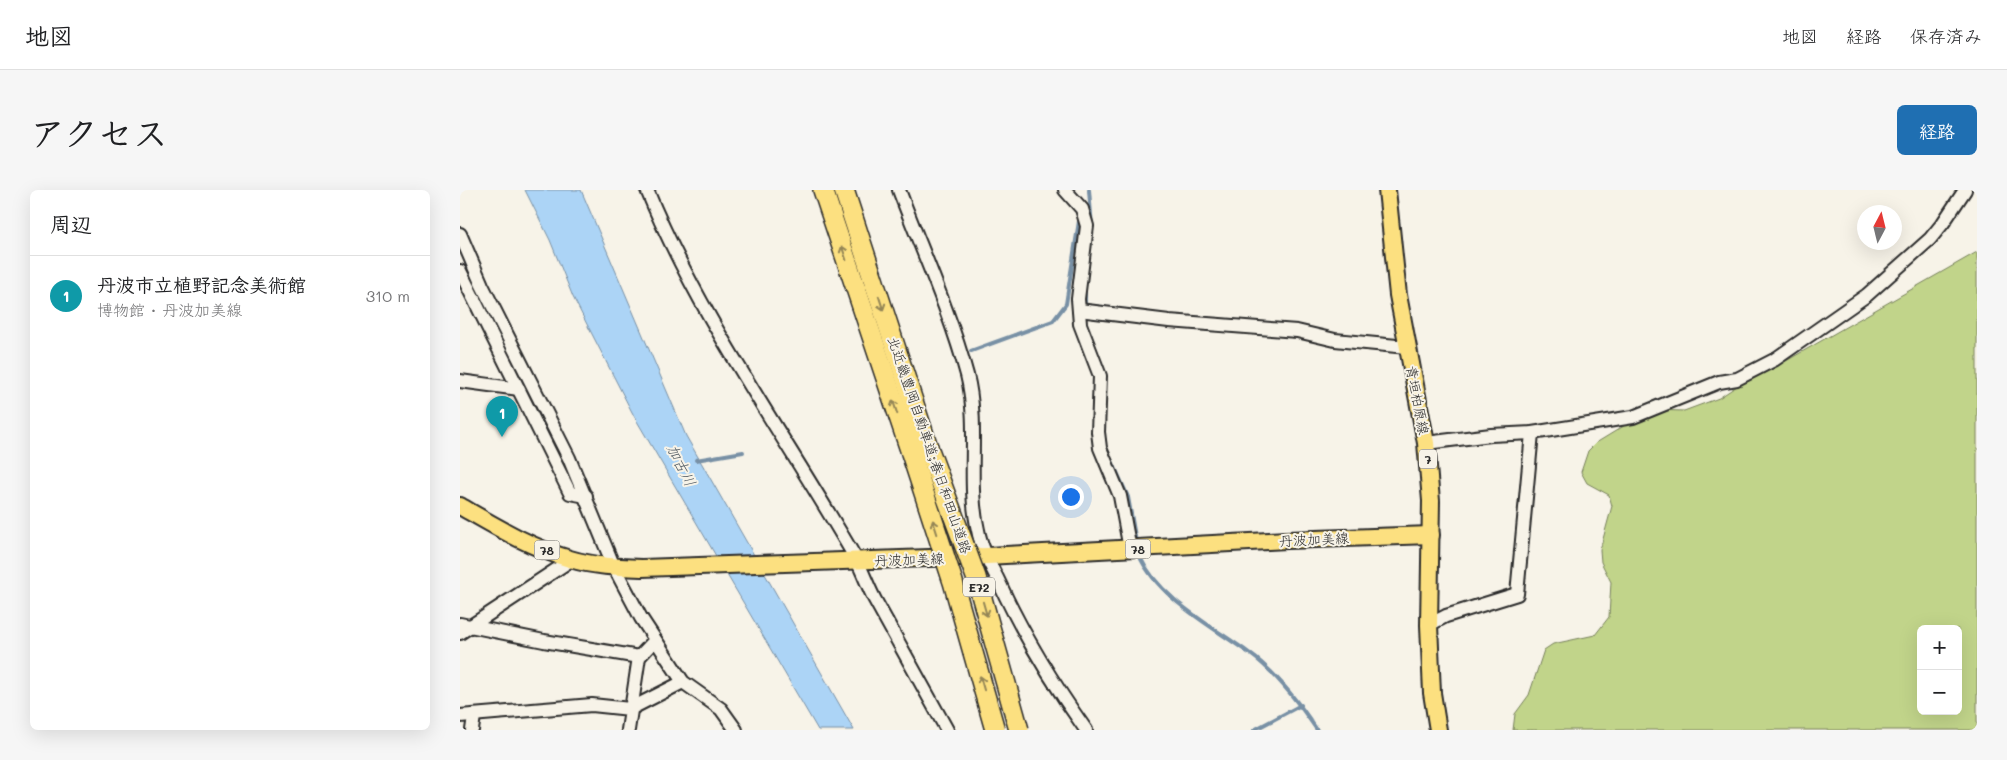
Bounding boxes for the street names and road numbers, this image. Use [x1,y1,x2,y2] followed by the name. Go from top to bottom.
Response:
[884,334,976,556] street label: 北近畿豊岡自動車道;春日和田山道路
[1402,364,1434,436] street label: 青垣柏原線
[1419,450,1437,468] road number: 7
[1279,528,1349,550] street label: 丹波加美線
[1126,539,1150,558] road number: 78
[534,540,560,560] road number: 78
[874,548,944,570] street label: 丹波加美線
[963,578,995,597] road number: E72

